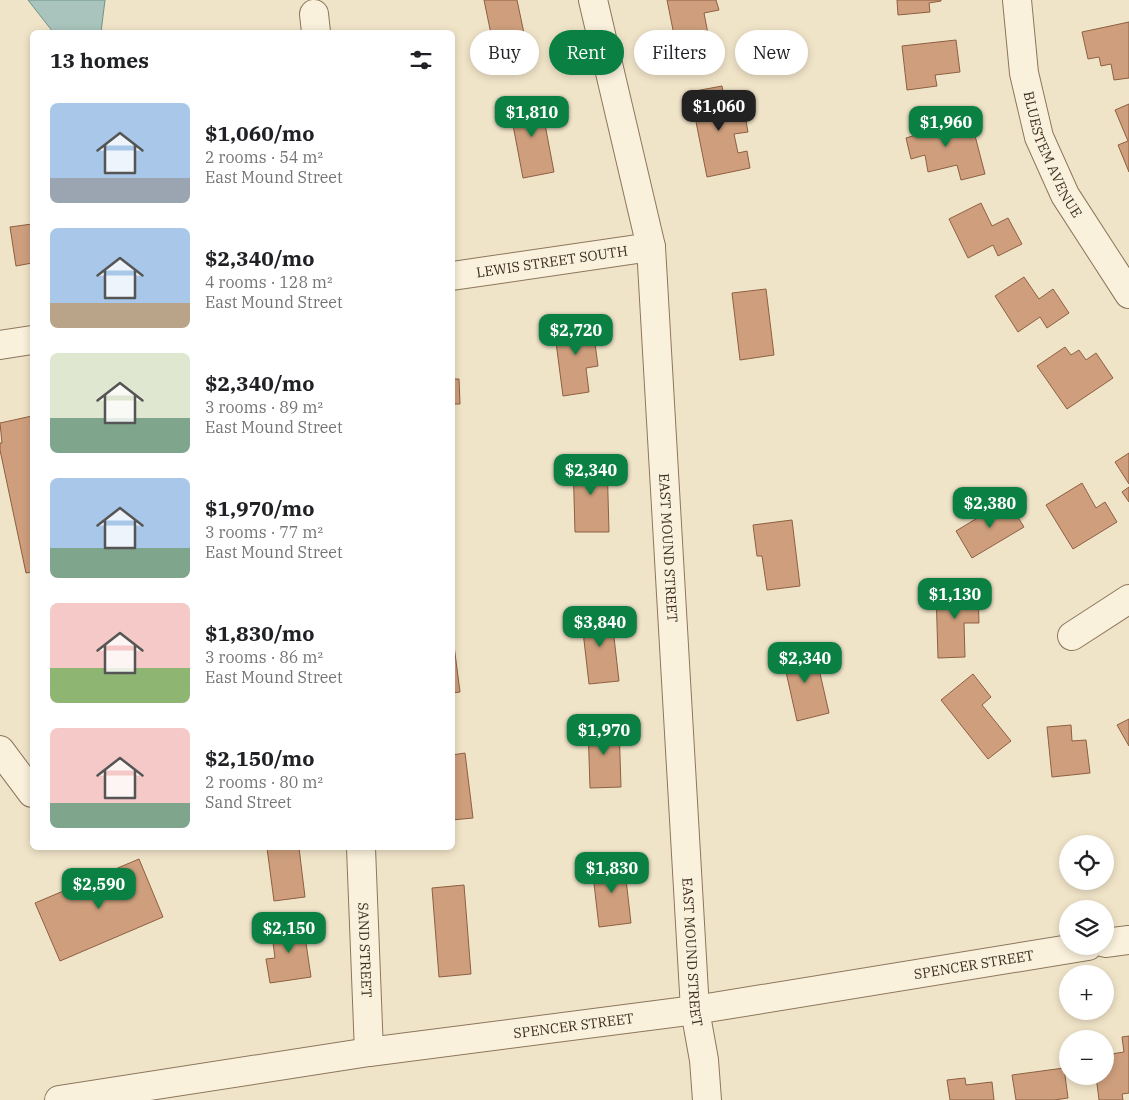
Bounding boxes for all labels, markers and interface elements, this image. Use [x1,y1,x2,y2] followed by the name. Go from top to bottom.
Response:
[470,30,539,75] chip: Buy
[549,30,624,75] chip: Rent
[634,30,725,75] chip: Filters
[735,30,808,75] chip: New
[50,46,149,74] text: 13 homes
[407,46,435,74] icon: filters
[1020,89,1086,221] street label: BLUESTEM AVENUE
[678,90,760,132] pin: $1,060
[491,96,573,138] pin: $1,810
[693,96,745,116] text: $1,060
[506,102,558,122] text: $1,810
[905,106,987,148] pin: $1,960
[920,112,972,132] text: $1,960
[205,119,314,147] text: $1,060/mo
[90,123,150,183] icon: home
[205,147,323,167] text: 2 rooms · 54 m²
[205,167,343,187] text: East Mound Street
[475,242,629,281] street label: LEWIS STREET SOUTH
[205,244,314,272] text: $2,340/mo
[90,248,150,308] icon: home
[205,272,333,292] text: 4 rooms · 128 m²
[205,292,343,312] text: East Mound Street
[535,314,617,356] pin: $2,720
[550,320,602,340] text: $2,720
[205,369,314,397] text: $2,340/mo
[90,373,150,433] icon: home
[205,397,323,417] text: 3 rooms · 89 m²
[205,417,343,437] text: East Mound Street
[550,454,632,496] pin: $2,340
[565,460,617,480] text: $2,340
[655,473,682,623] street label: EAST MOUND STREET
[949,486,1031,529] pin: $2,380
[964,493,1016,513] text: $2,380
[205,494,314,522] text: $1,970/mo
[90,498,150,558] icon: home
[205,522,323,542] text: 3 rooms · 77 m²
[205,542,343,562] text: East Mound Street
[914,578,996,620] pin: $1,130
[929,584,981,604] text: $1,130
[559,606,641,648] pin: $3,840
[574,612,626,632] text: $3,840
[205,619,314,647] text: $1,830/mo
[90,623,150,683] icon: home
[764,642,846,684] pin: $2,340
[205,647,323,667] text: 3 rooms · 86 m²
[779,648,831,668] text: $2,340
[205,667,343,687] text: East Mound Street
[563,714,645,756] pin: $1,970
[578,720,630,740] text: $1,970
[205,744,314,772] text: $2,150/mo
[90,748,150,808] icon: home
[205,772,323,792] text: 2 rooms · 80 m²
[205,792,292,812] text: Sand Street
[1059,835,1114,1085] map controls
[1059,835,1114,890] button: locate
[571,852,653,894] pin: $1,830
[586,858,638,878] text: $1,830
[58,868,140,910] pin: $2,590
[73,874,125,894] text: $2,590
[678,877,707,1028] street label: EAST MOUND STREET
[1059,900,1114,955] button: layers
[354,902,376,998] street label: SAND STREET
[248,912,330,954] pin: $2,150
[263,918,315,938] text: $2,150
[913,946,1035,983] street label: SPENCER STREET
[1059,965,1114,1020] button: +
[512,1009,635,1042] street label: SPENCER STREET
[1059,1030,1114,1085] button: −

